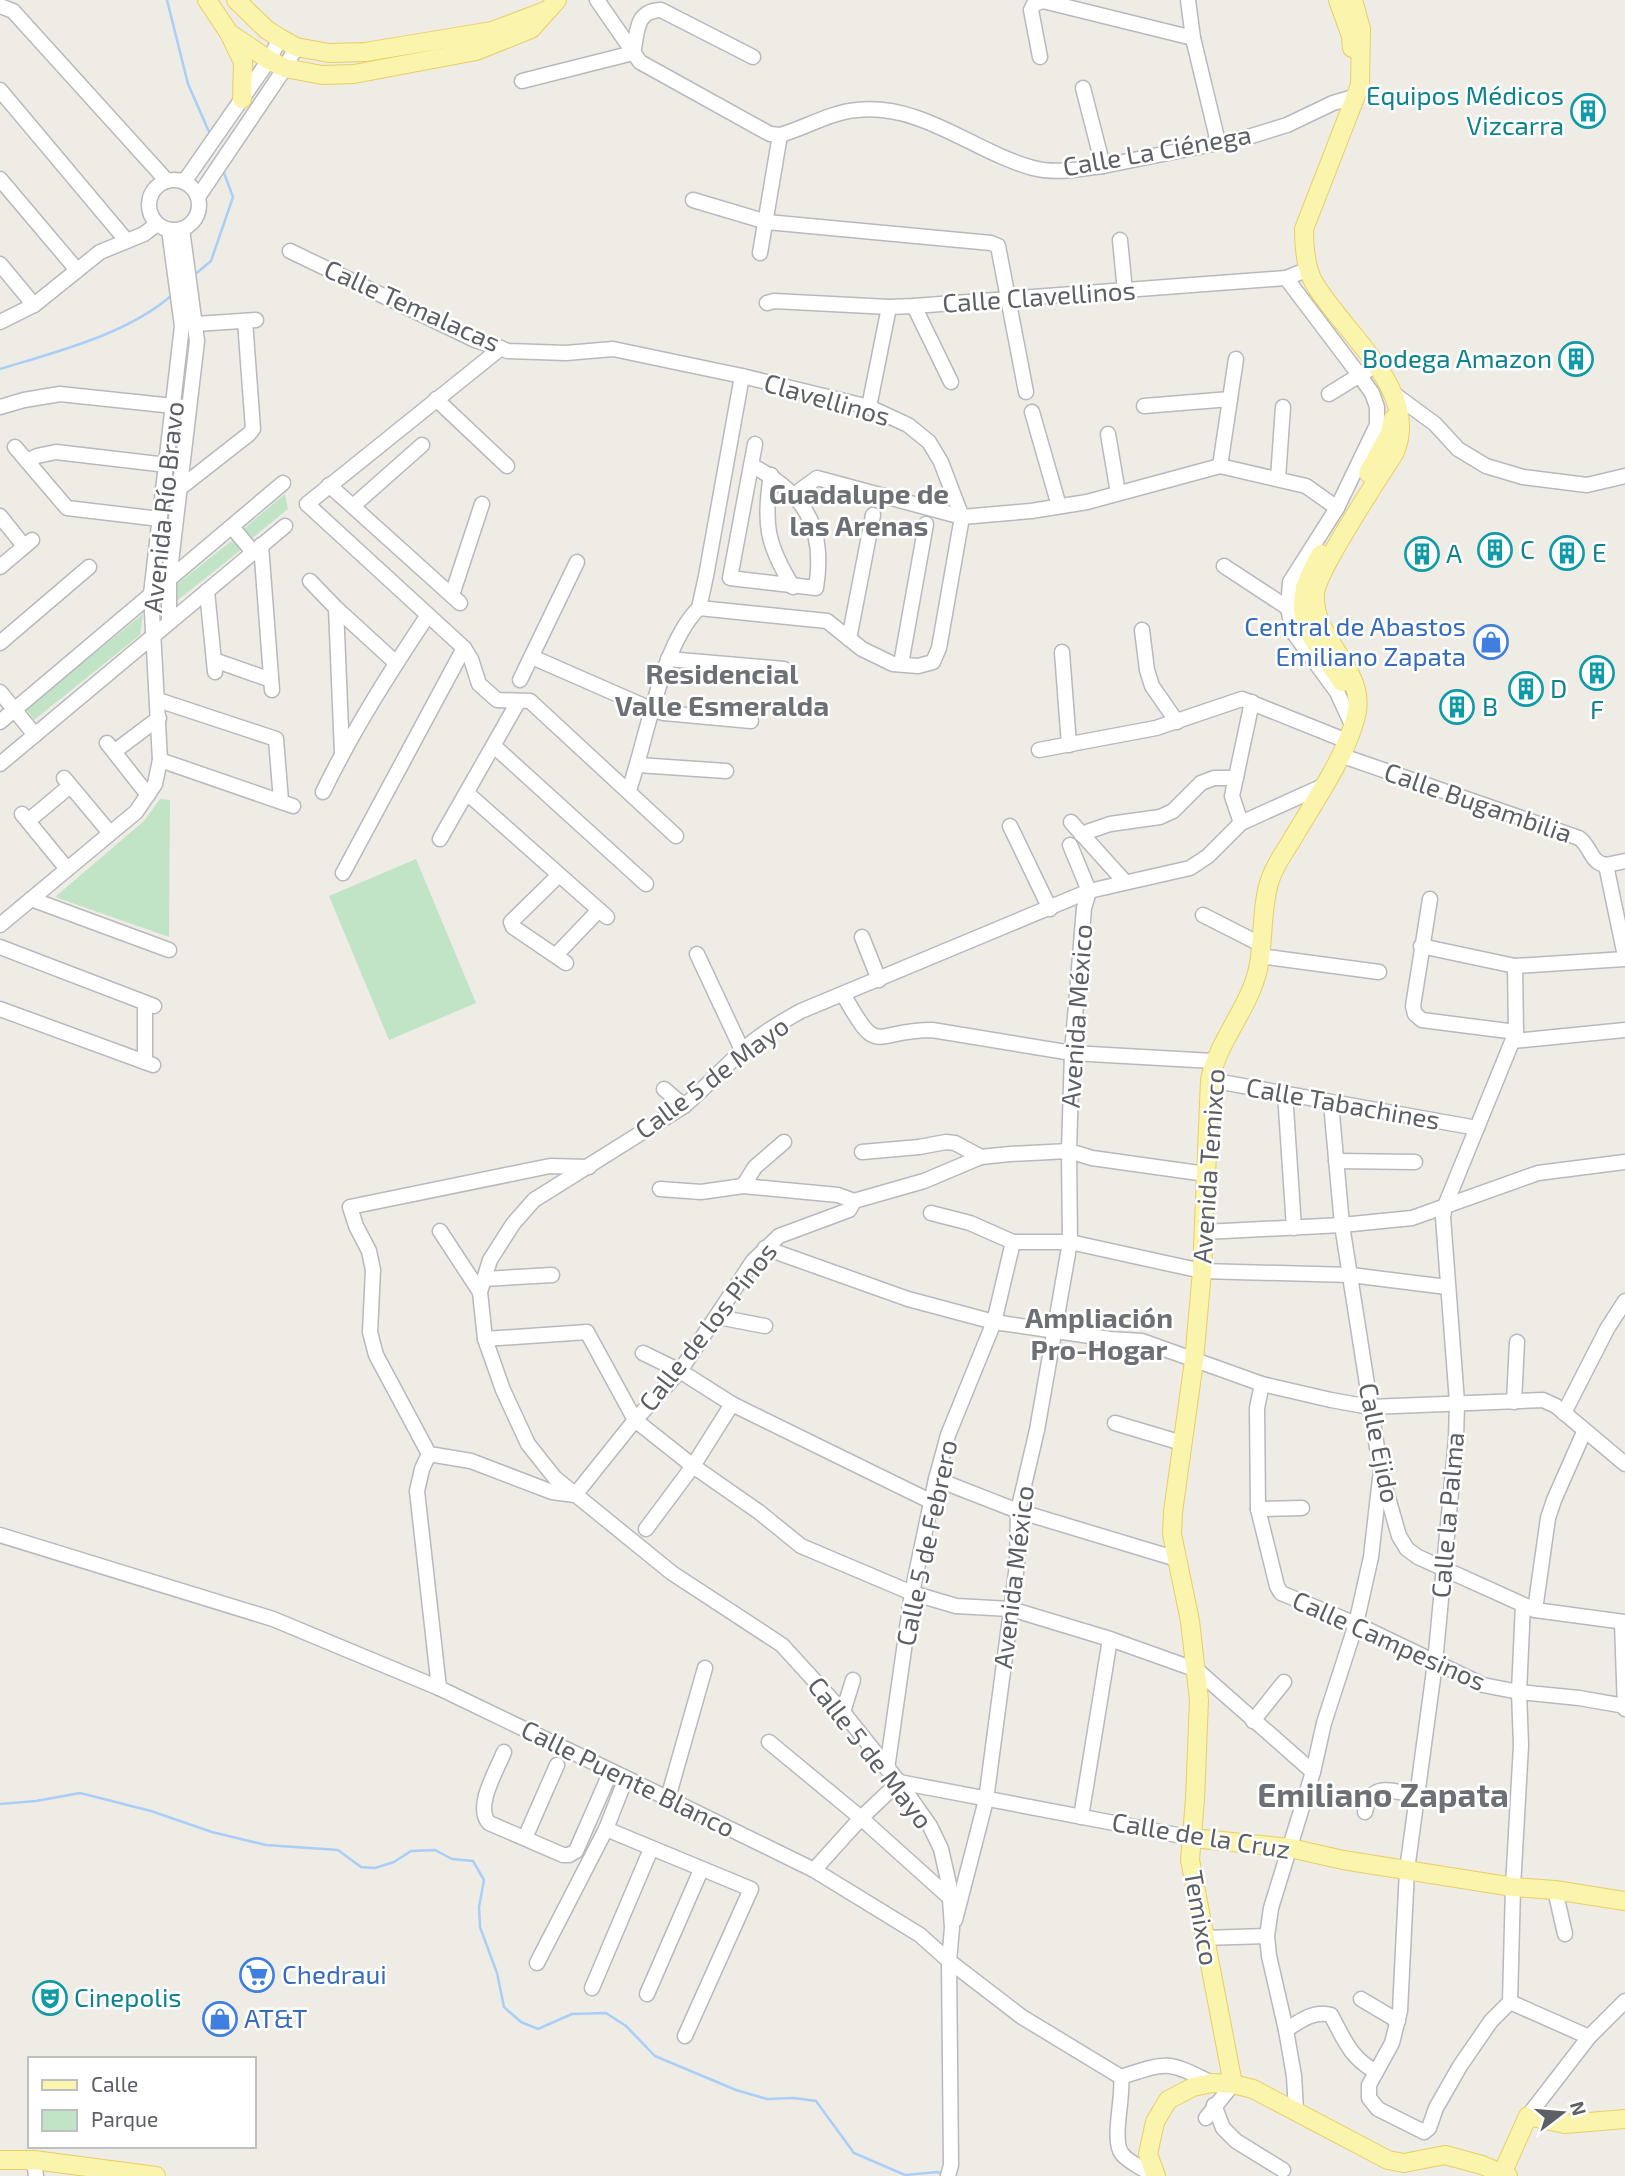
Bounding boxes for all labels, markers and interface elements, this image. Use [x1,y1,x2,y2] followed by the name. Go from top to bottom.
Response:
[1366,79,1564,140] place label: Equipos Médicos Vizcarra
[1569,92,1607,130] building icon: Equipos Médicos Vizcarra
[1060,118,1253,181] street label: Calle La Ciénega
[320,252,505,357] street label: Calle Temalacas
[941,273,1137,318] street label: Calle Clavellinos
[1557,340,1595,378] building icon: Bodega Amazon
[1362,342,1552,373] place label: Bodega Amazon
[761,366,894,431] street label: Clavellinos
[136,400,189,614] street label: Avenida Río Bravo
[769,476,949,542] district label: Guadalupe de las Arenas
[1476,531,1514,569] building icon: C
[1520,533,1535,564] place label: C
[1548,534,1586,572] building icon: E
[1403,535,1441,573] building icon: A
[1592,536,1607,567] place label: E
[1446,537,1462,568] place label: A
[1244,610,1466,671] place label: Central de Abastos Emiliano Zapata
[1472,623,1510,661] shop icon: Central de Abastos Emiliano Zapata
[1578,654,1616,692] building icon: F
[615,656,829,722] district label: Residencial Valle Esmeralda
[1507,670,1545,708] building icon: D
[1550,672,1567,703] place label: D
[1438,688,1476,726] building icon: B
[1482,690,1498,721] place label: B
[1590,693,1604,724] place label: F
[1381,755,1576,848] street label: Calle Bugambilia
[1054,923,1097,1109] street label: Avenida México
[628,1009,794,1145] street label: Calle 5 de Mayo
[1185,1067,1230,1264] street label: Avenida Temixco
[1244,1070,1443,1135] street label: Calle Tabachines
[631,1236,782,1417] street label: Calle de los Pinos
[1025,1300,1173,1366] district label: Ampliación Pro-Hogar
[1354,1380,1407,1505] street label: Calle Ejido
[1424,1431,1469,1599] street label: Calle la Palma
[889,1437,963,1649] street label: Calle 5 de Febrero
[986,1484,1039,1670] street label: Avenida México
[1288,1583,1491,1696] street label: Calle Campesinos
[802,1670,940,1834] street label: Calle 5 de Mayo
[517,1712,740,1843] street label: Calle Puente Blanco
[1257,1774,1509,1814] district label: Emiliano Zapata
[1110,1805,1293,1864] street label: Calle de la Cruz
[1179,1868,1226,1968] street label: Temixco
[238,1956,276,1994] supermarket icon: Chedraui
[282,1958,387,1989] place label: Chedraui
[31,1979,69,2017] theatre icon: Cinepolis
[74,1981,182,2012] place label: Cinepolis
[201,2000,239,2038] shop icon: AT&T
[244,2002,307,2033] place label: AT&T
[28,2057,256,2148] legend
[91,2071,138,2096] text: Calle
[1527,2078,1597,2148] north arrow
[1566,2098,1592,2118] text: N
[91,2106,158,2131] text: Parque

